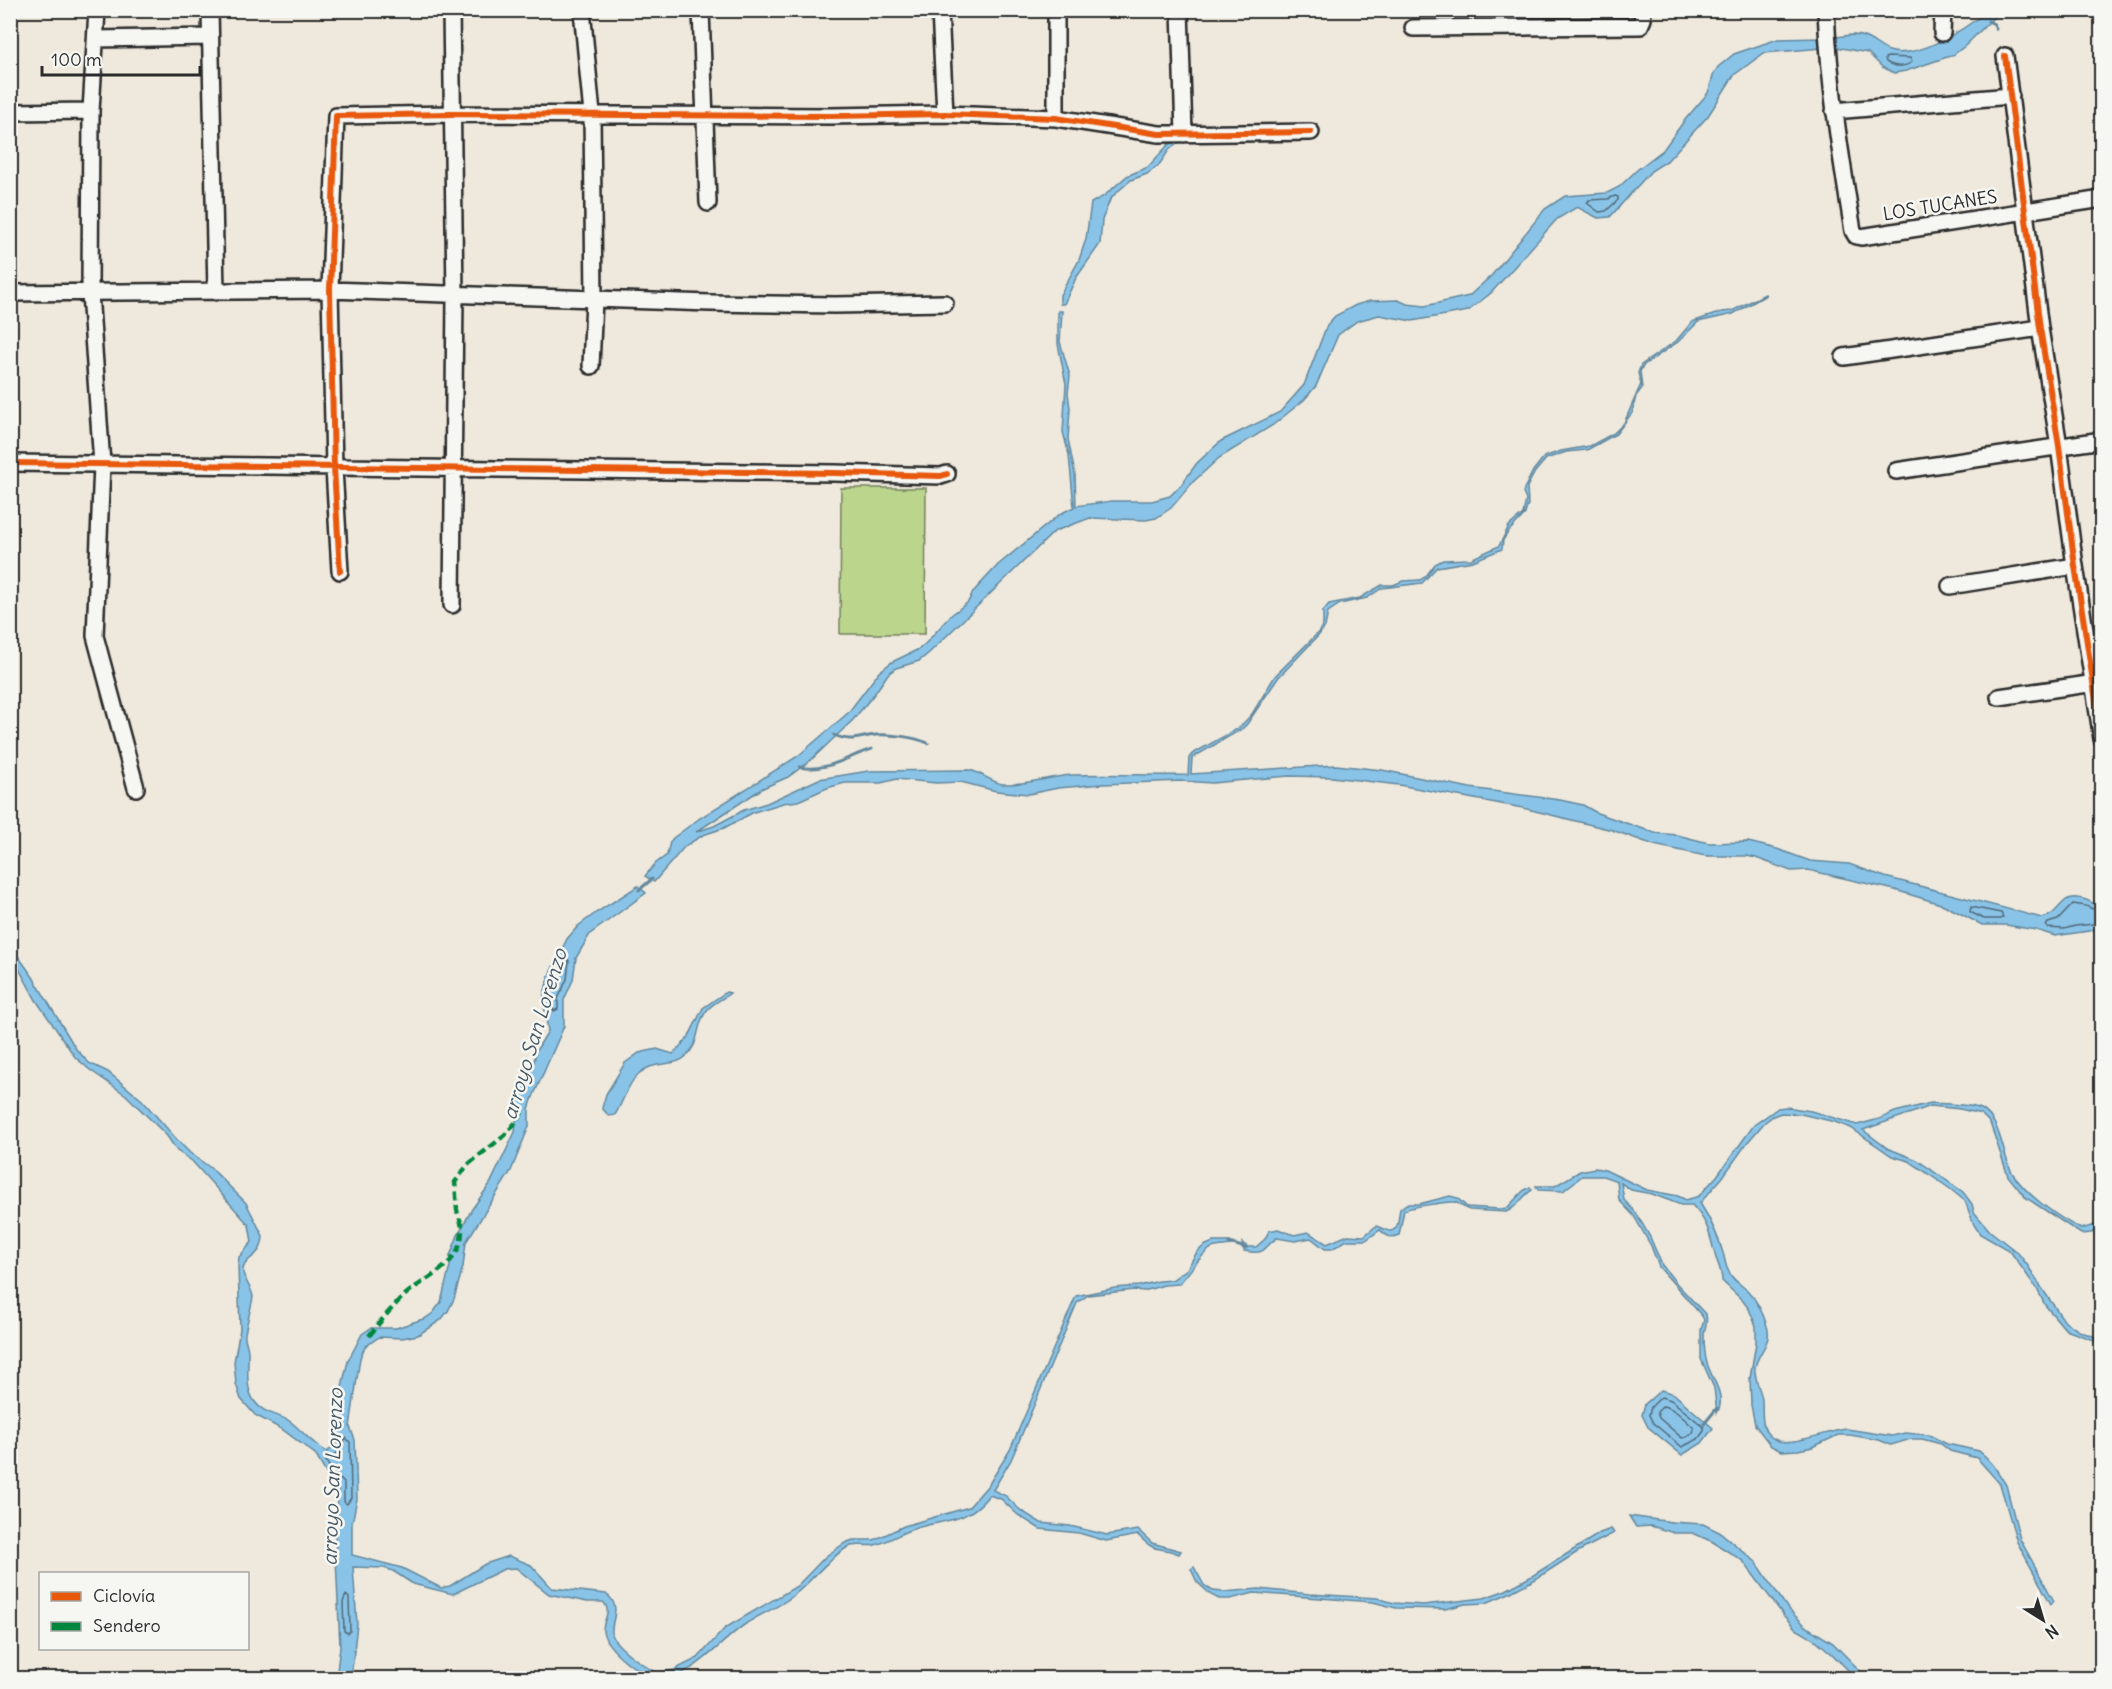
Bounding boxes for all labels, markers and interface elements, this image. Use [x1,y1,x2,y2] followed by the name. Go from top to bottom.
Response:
[42,39,200,77] scale bar
[51,48,102,71] text: 100 m
[1881,185,1999,225] street label: LOS TUCANES
[496,944,572,1123] water label: arroyo San Lorenzo
[316,1386,348,1566] water label: arroyo San Lorenzo
[39,1572,249,1650] legend
[93,1584,155,1607] text: Ciclovía
[2013,1590,2073,1650] north arrow
[93,1614,161,1637] text: Sendero
[2042,1621,2062,1643] text: N

